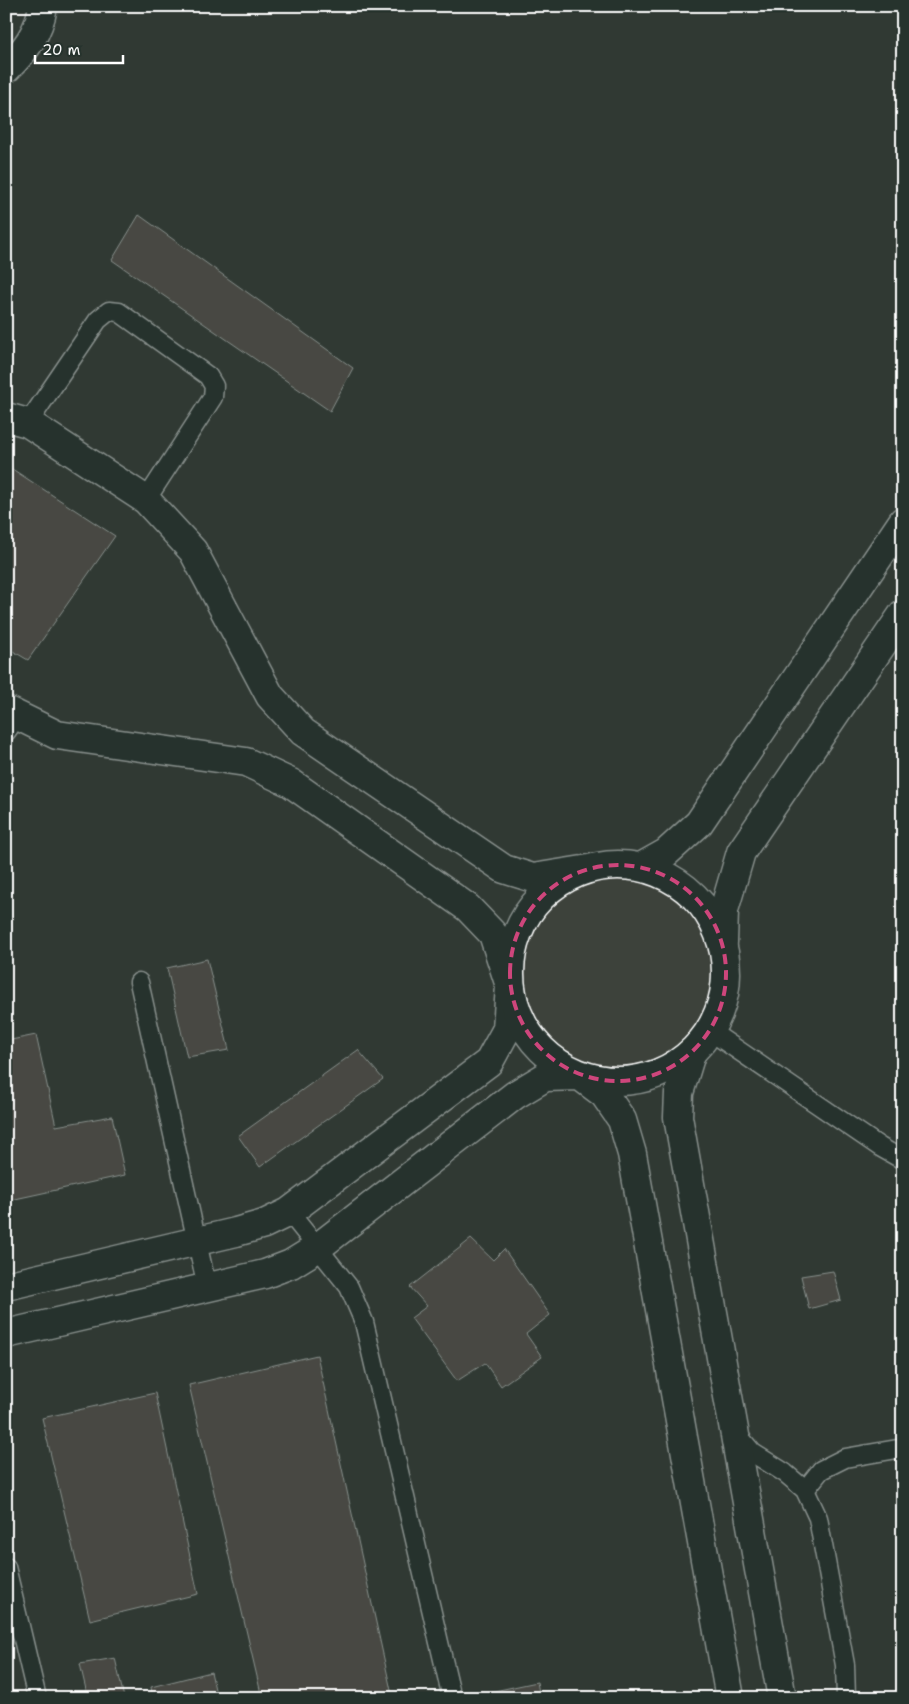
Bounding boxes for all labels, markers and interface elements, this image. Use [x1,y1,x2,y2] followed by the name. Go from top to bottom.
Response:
[35,32,122,64] scale bar
[42,40,81,60] text: 20 m

